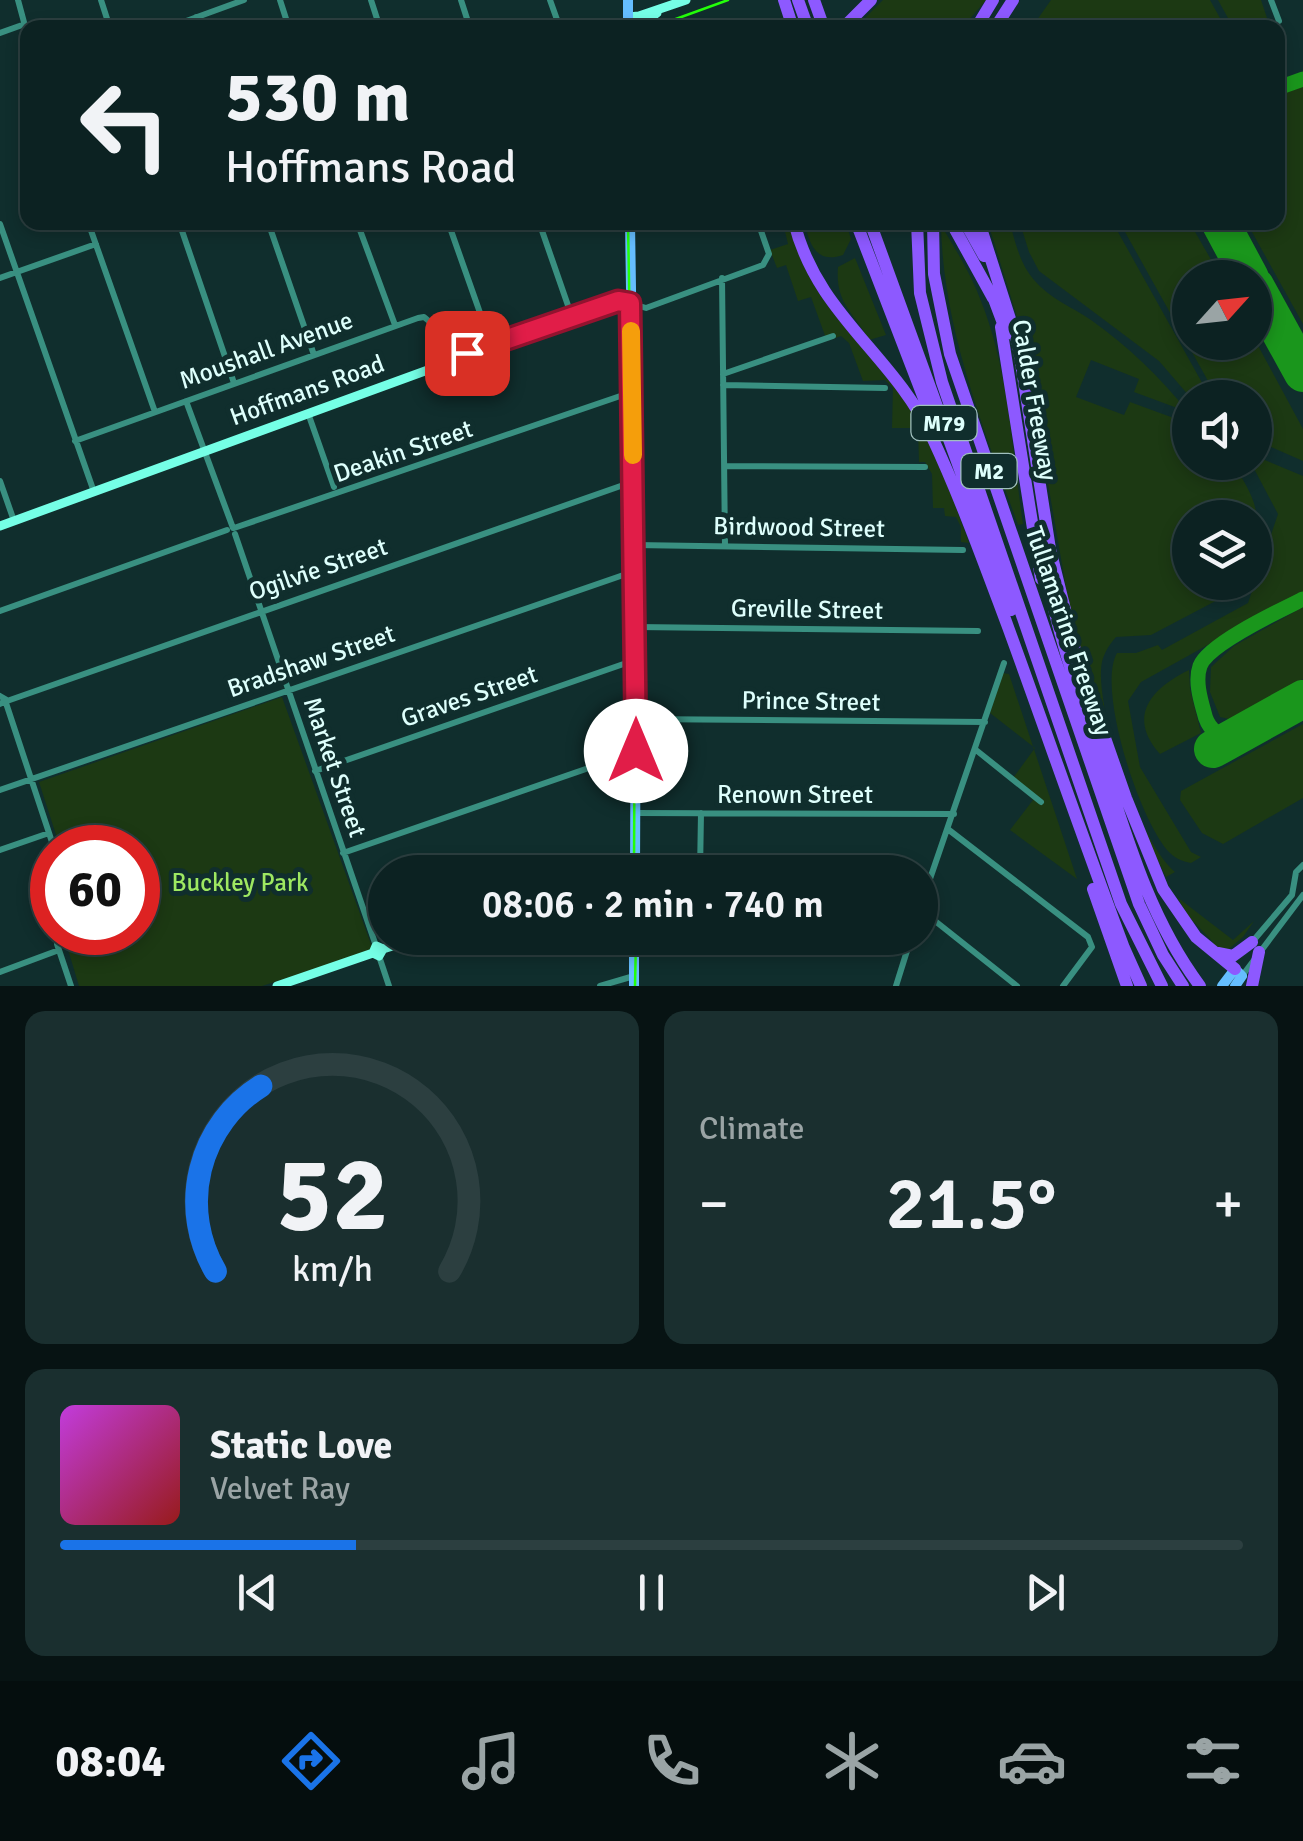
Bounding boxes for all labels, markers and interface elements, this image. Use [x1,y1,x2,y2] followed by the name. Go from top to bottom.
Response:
[225,54,410,140] text: 530 m
[60,60,190,190] icon: left
[225,140,516,195] text: Hoffmans Road
[1172,260,1272,360] north arrow
[1172,260,1272,600] map controls
[175,304,357,396] street label: Moushall Avenue
[425,311,510,396] pin
[1006,317,1064,483] street label: Calder Freeway
[440,326,495,381] icon: arrive
[226,348,388,432] street label: Hoffmans Road
[1172,380,1272,480] button: sound
[912,406,976,440] road number: M79
[329,413,477,489] street label: Deakin Street
[962,454,1016,488] road number: M2
[1172,500,1272,600] button: layers
[713,510,885,544] street label: Birdwood Street
[1019,522,1119,740] street label: Tullamarine Freeway
[245,531,392,607] street label: Ogilvie Street
[731,592,884,626] street label: Greville Street
[223,618,399,704] street label: Bradshaw Street
[397,658,542,734] street label: Graves Street
[741,684,881,718] street label: Prince Street
[297,693,374,841] street label: Market Street
[584,699,688,803] position arrow
[717,779,873,810] street label: Renown Street
[30,825,160,955] speed limit sign: 60
[171,867,309,898] park label: Buckley Park
[482,881,824,928] text: 08:06 · 2 min · 740 m
[699,1109,805,1148] text: Climate
[276,1131,388,1259] text: 52
[885,1157,1057,1250] text: 21.5°
[699,1170,729,1238] text: −
[1213,1170,1243,1238] text: +
[292,1247,372,1291] text: km/h
[210,1422,392,1469] text: Static Love
[210,1469,350,1508] text: Velvet Ray
[230,1565,285,1620] icon: previous
[624,1565,679,1620] icon: pause
[1018,1565,1073,1620] icon: next
[276,1726,346,1796] icon: directions
[456,1726,526,1796] icon: music
[637,1726,707,1796] icon: phone
[817,1726,887,1796] icon: climate
[997,1726,1067,1796] icon: car
[1178,1726,1248,1796] icon: filters
[55,1734,166,1789] text: 08:04

